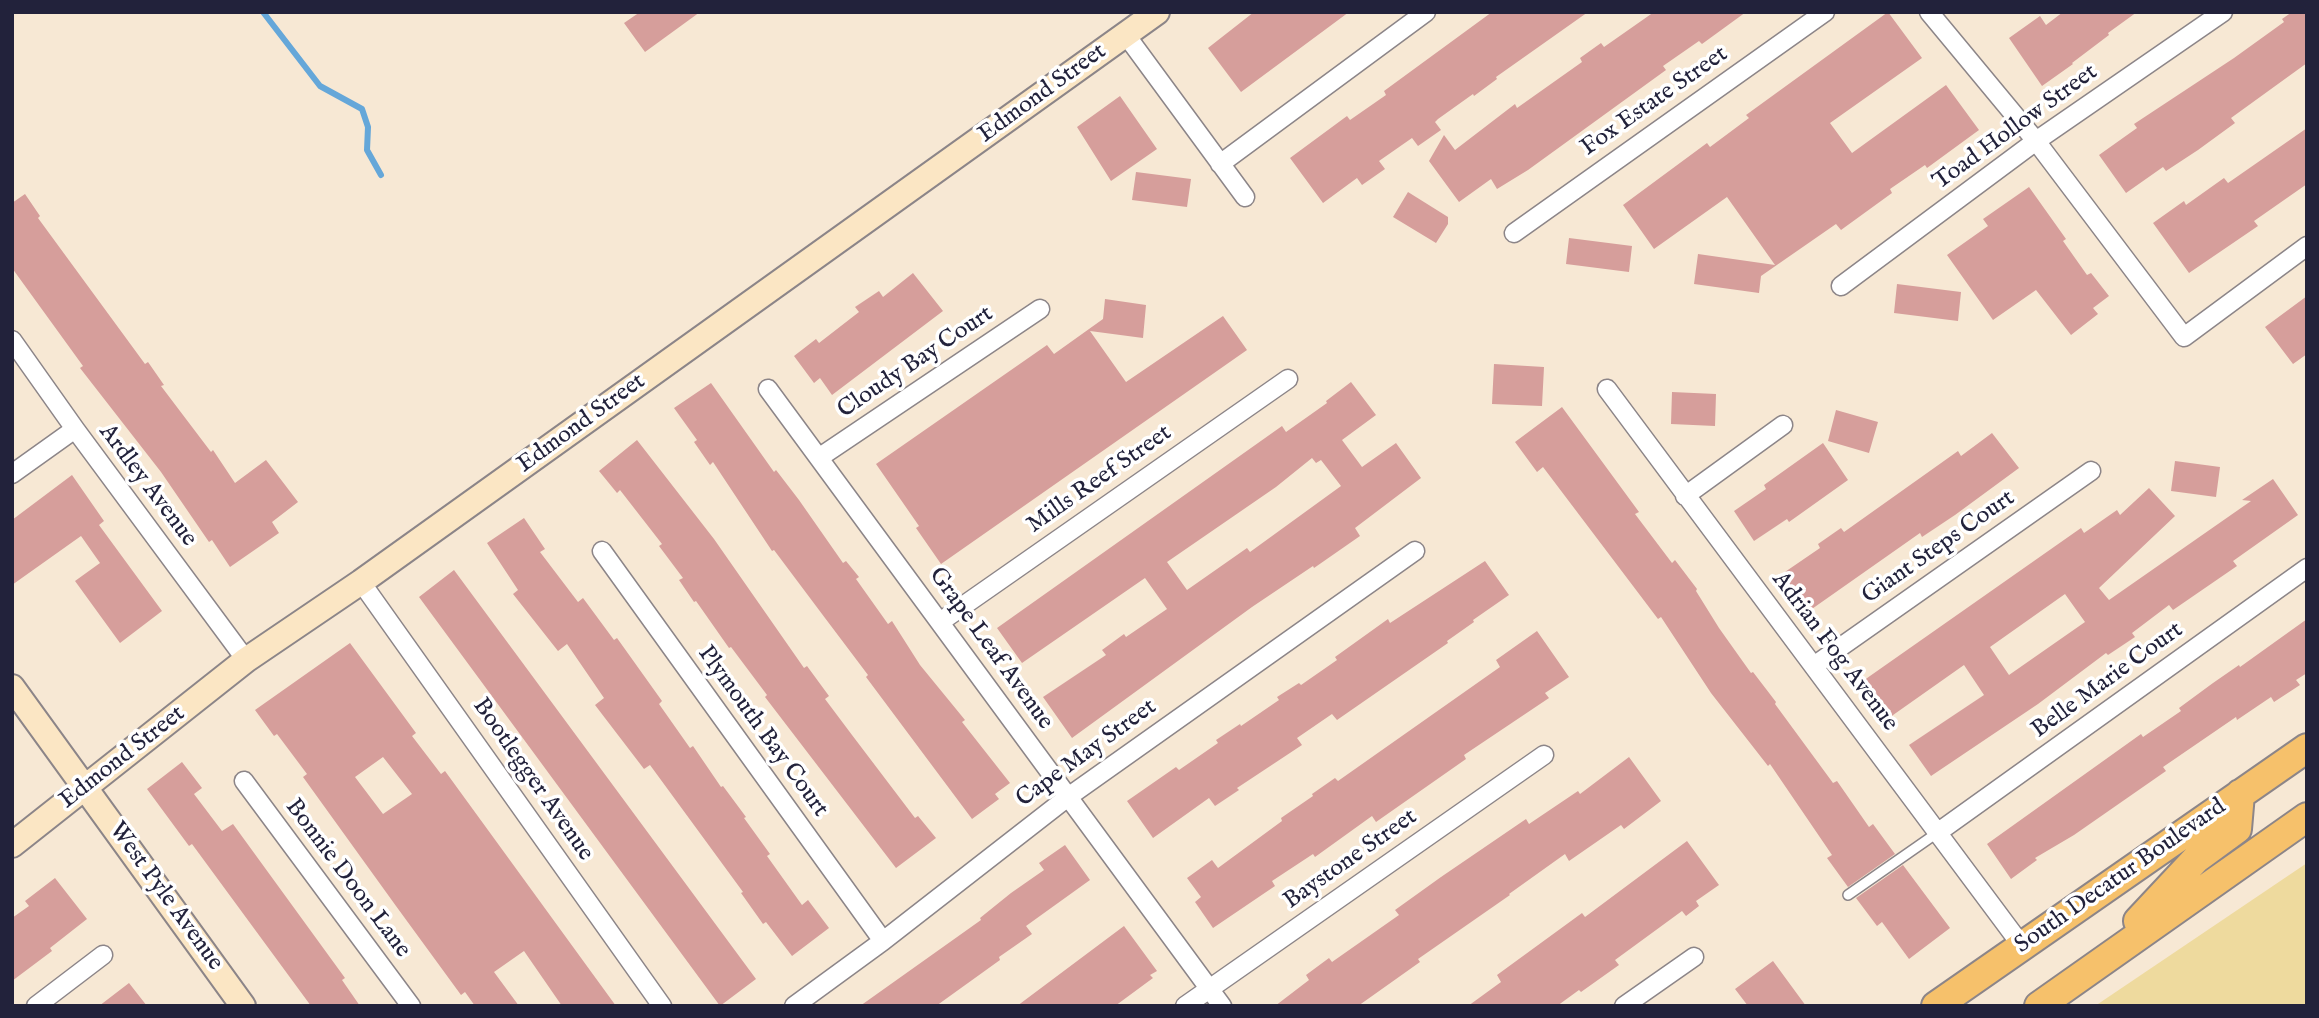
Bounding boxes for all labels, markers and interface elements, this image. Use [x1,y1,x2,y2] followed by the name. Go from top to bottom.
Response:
[973,38,1113,150] street label: Edmond Street
[1576,41,1734,163] street label: Fox Estate Street
[1928,59,2104,197] street label: Toad Hollow Street
[833,300,999,426] street label: Cloudy Bay Court
[512,368,652,480] street label: Edmond Street
[92,419,202,553] street label: Ardley Avenue
[1022,420,1178,540] street label: Mills Reef Street
[1857,485,2021,611] street label: Giant Steps Court
[921,562,1059,736] street label: Grape Leaf Avenue
[1765,567,1903,737] street label: Adrian Fog Avenue
[2027,616,2189,746] street label: Belle Marie Court
[690,641,834,823] street label: Plymouth Bay Court
[465,693,599,867] street label: Bootlegger Avenue
[1011,694,1163,814] street label: Cape May Street
[55,700,191,816] street label: Edmond Street
[2010,793,2232,961] street label: South Decatur Boulevard
[278,794,416,964] street label: Bonnie Doon Lane
[1279,803,1423,917] street label: Baystone Street
[102,817,228,977] street label: West Pyle Avenue

